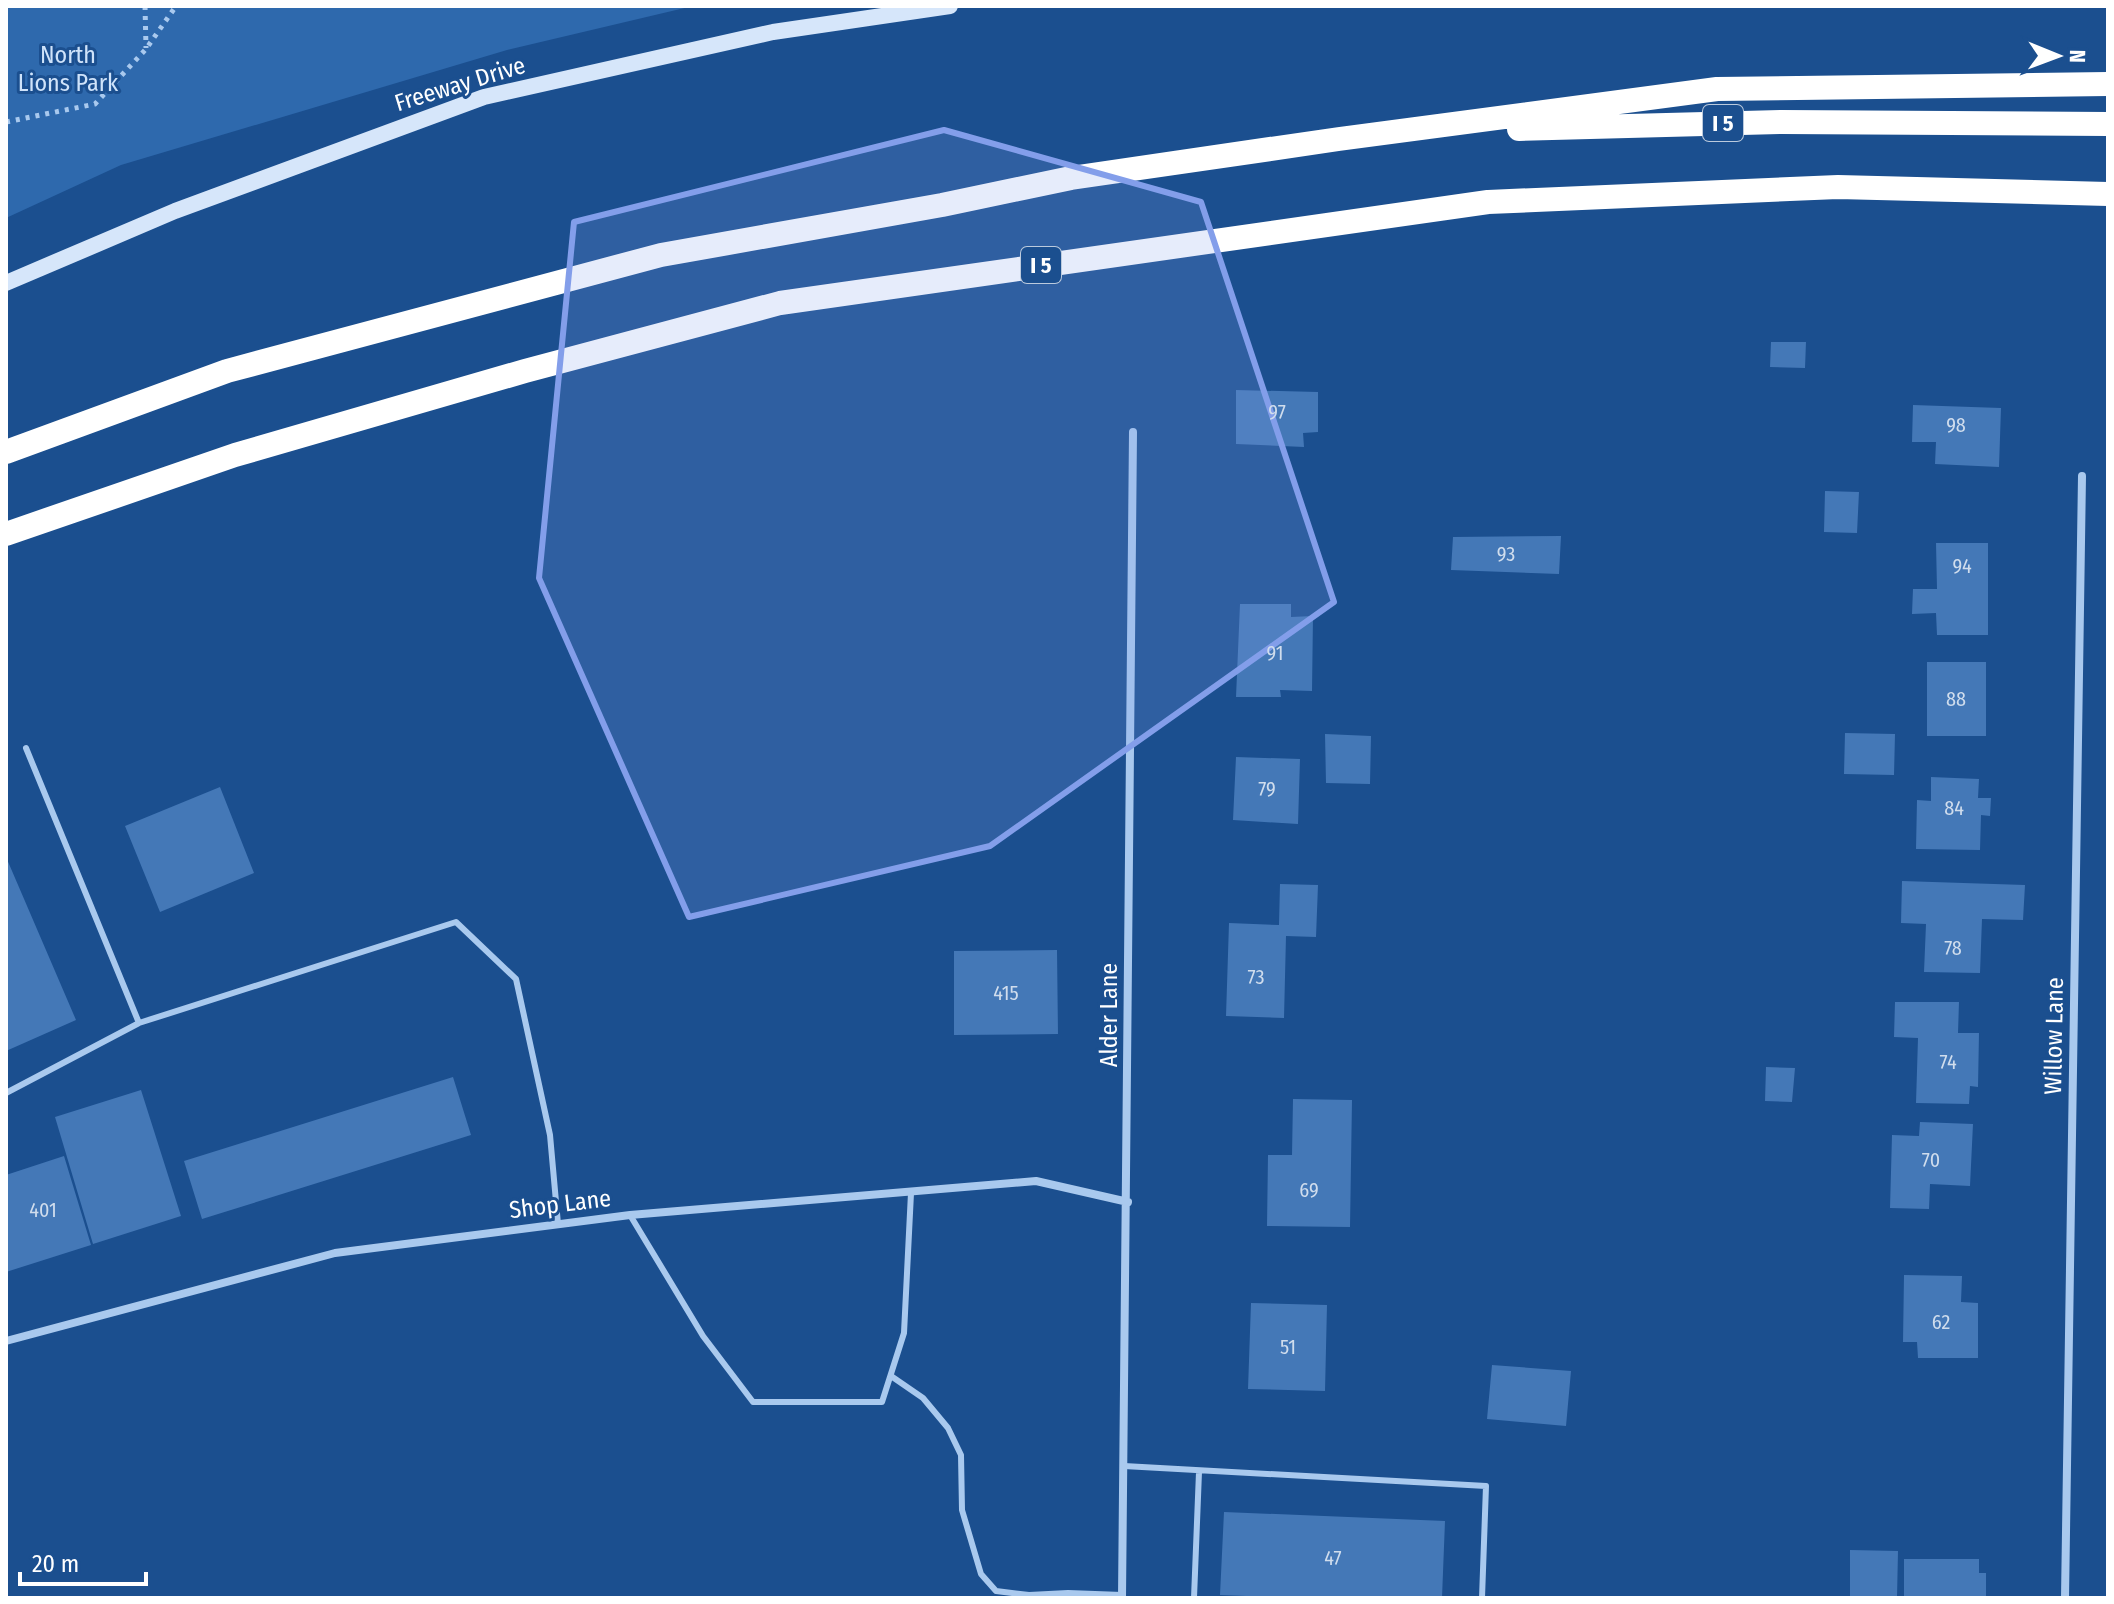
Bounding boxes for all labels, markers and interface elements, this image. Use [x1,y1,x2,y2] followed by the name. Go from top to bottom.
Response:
[2018,16,2098,96] north arrow
[18,41,119,97] park label: North Lions Park
[2064,50,2091,63] text: N
[391,51,529,117] street label: Freeway Drive
[1703,105,1743,141] road number: I 5
[1021,247,1061,283] road number: I 5
[1268,400,1286,424] house number: 97
[1946,413,1966,437] house number: 98
[1497,542,1515,566] house number: 93
[1952,554,1972,578] house number: 94
[1266,641,1284,665] house number: 91
[1946,687,1966,711] house number: 88
[1258,777,1276,801] house number: 79
[1944,796,1964,820] house number: 84
[1944,936,1962,960] house number: 78
[1095,963,1123,1067] street label: Alder Lane
[1248,965,1264,989] house number: 73
[2039,977,2069,1095] street label: Willow Lane
[993,981,1019,1005] house number: 415
[1939,1050,1957,1074] house number: 74
[1922,1148,1940,1172] house number: 70
[1299,1178,1319,1202] house number: 69
[508,1184,612,1224] street label: Shop Lane
[29,1198,57,1222] house number: 401
[1932,1310,1950,1334] house number: 62
[1280,1335,1296,1359] house number: 51
[20,1536,146,1586] scale bar
[1324,1546,1342,1570] house number: 47
[32,1550,79,1578] text: 20 m

